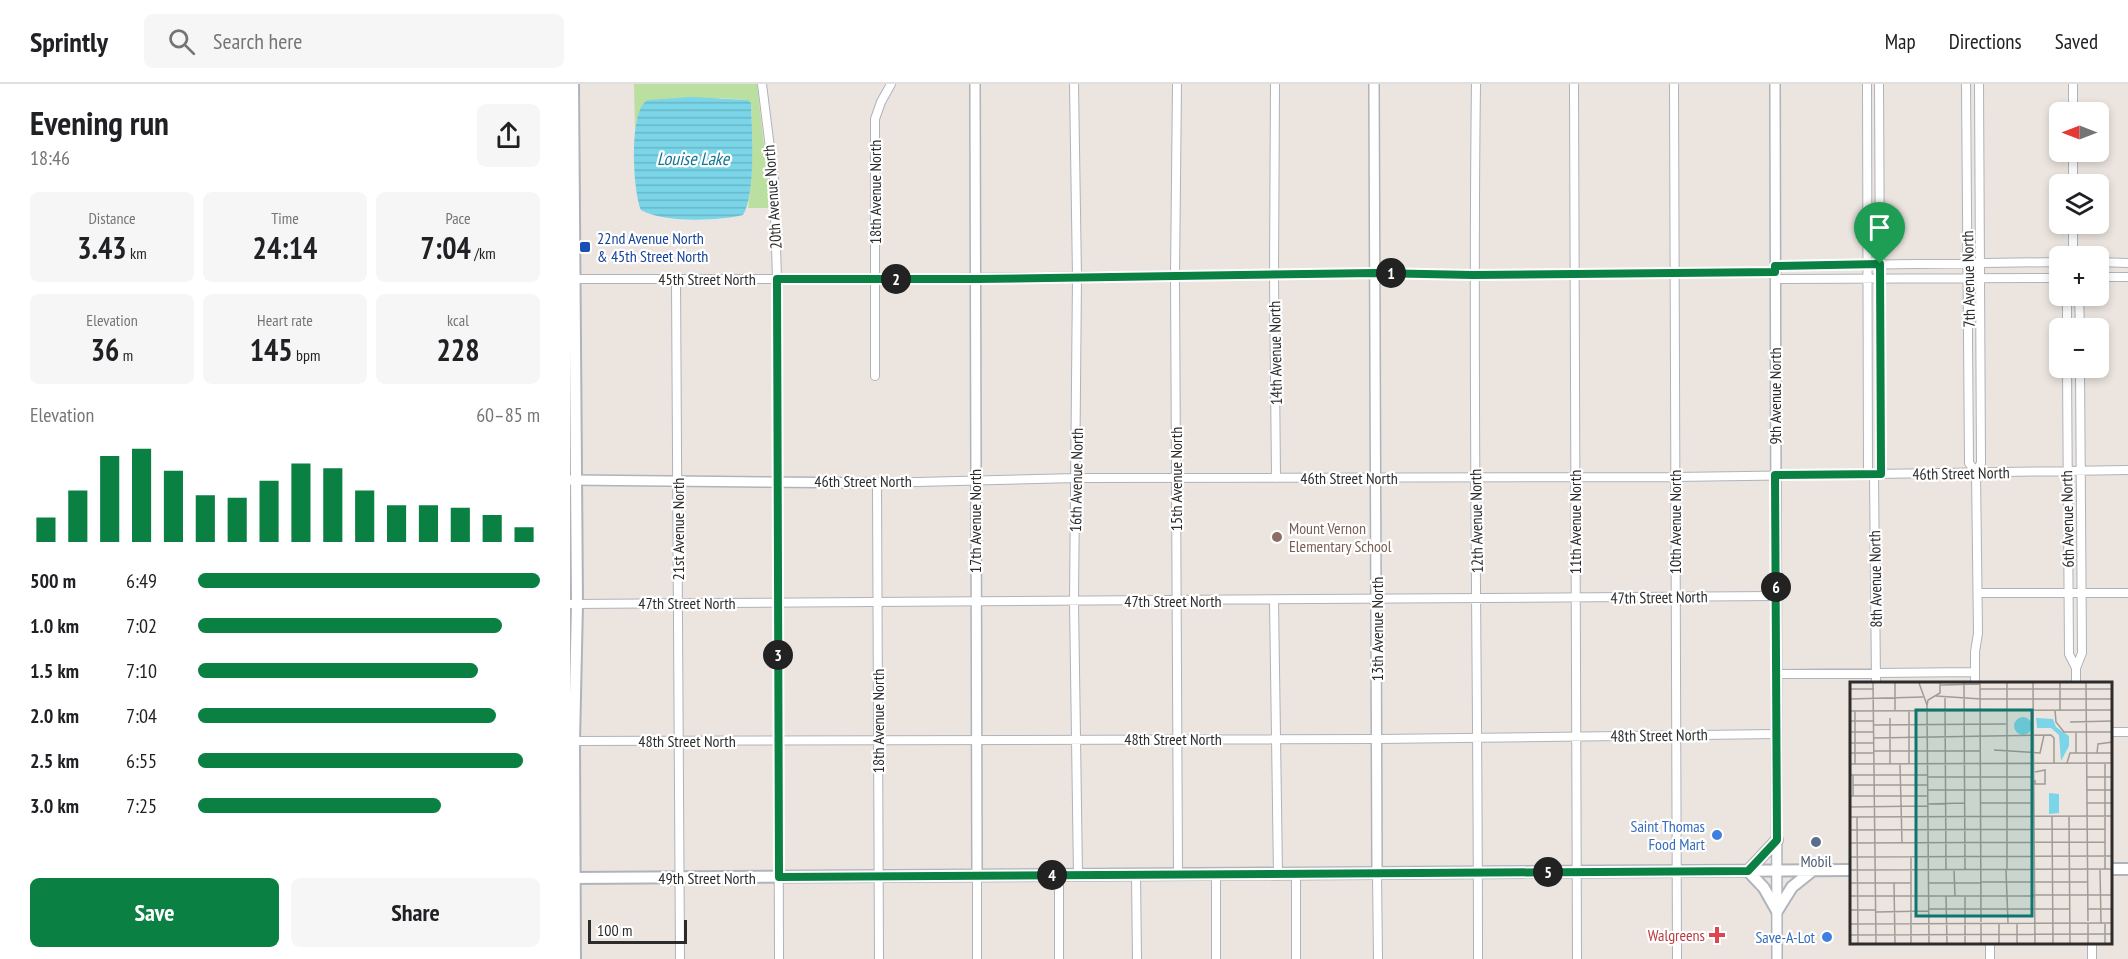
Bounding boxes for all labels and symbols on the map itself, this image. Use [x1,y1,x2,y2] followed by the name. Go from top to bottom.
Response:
[2049,102,2109,162] north arrow
[865,140,885,244] street label: 18th Avenue North
[758,144,786,250] street label: 20th Avenue North
[657,147,731,170] water label: Louise Lake
[1854,202,1905,264] pin
[597,228,708,266] place label: 22nd Avenue North & 45th Street North
[1957,230,1979,328] street label: 7th Avenue North
[578,240,592,254] marker: 22nd Avenue North & 45th Street North
[1376,258,1406,288] pin: 1
[881,264,911,294] pin: 2
[658,269,756,289] street label: 45th Street North
[1264,301,1286,405] street label: 14th Avenue North
[1765,347,1785,445] street label: 9th Avenue North
[1166,427,1186,531] street label: 15th Avenue North
[1065,428,1087,532] street label: 16th Avenue North
[1912,462,2010,484] street label: 46th Street North
[1300,468,1398,488] street label: 46th Street North
[965,469,985,573] street label: 17th Avenue North
[1465,469,1487,573] street label: 12th Avenue North
[1565,470,1585,574] street label: 11th Avenue North
[1665,470,1685,574] street label: 10th Avenue North
[2056,470,2078,568] street label: 6th Avenue North
[814,471,912,491] street label: 46th Street North
[668,478,688,580] street label: 21st Avenue North
[1289,518,1392,556] place label: Mount Vernon Elementary School
[1270,530,1284,544] marker: Mount Vernon Elementary School
[1864,530,1886,628] street label: 8th Avenue North
[1761,572,1791,602] pin: 6
[1367,577,1387,681] street label: 13th Avenue North
[1610,586,1708,608] street label: 47th Street North
[1124,591,1222,611] street label: 47th Street North
[638,593,736,613] street label: 47th Street North
[763,640,793,670] pin: 3
[868,669,888,773] street label: 18th Avenue North
[1850,682,2113,944] inset map
[1610,724,1708,746] street label: 48th Street North
[1124,729,1222,749] street label: 48th Street North
[638,731,736,751] street label: 48th Street North
[1631,816,1706,854] place label: Saint Thomas Food Mart
[1710,828,1724,842] marker: Saint Thomas Food Mart
[1809,835,1823,849] marker: Mobil
[1800,851,1832,871] place label: Mobil
[1533,857,1563,887] pin: 5
[1037,860,1067,890] pin: 4
[658,868,756,888] street label: 49th Street North
[588,917,687,944] scale bar
[1648,925,1705,945] place label: Walgreens
[1755,927,1816,947] place label: Save-A-Lot
[1710,928,1724,942] marker: Walgreens
[1820,930,1834,944] marker: Save-A-Lot

